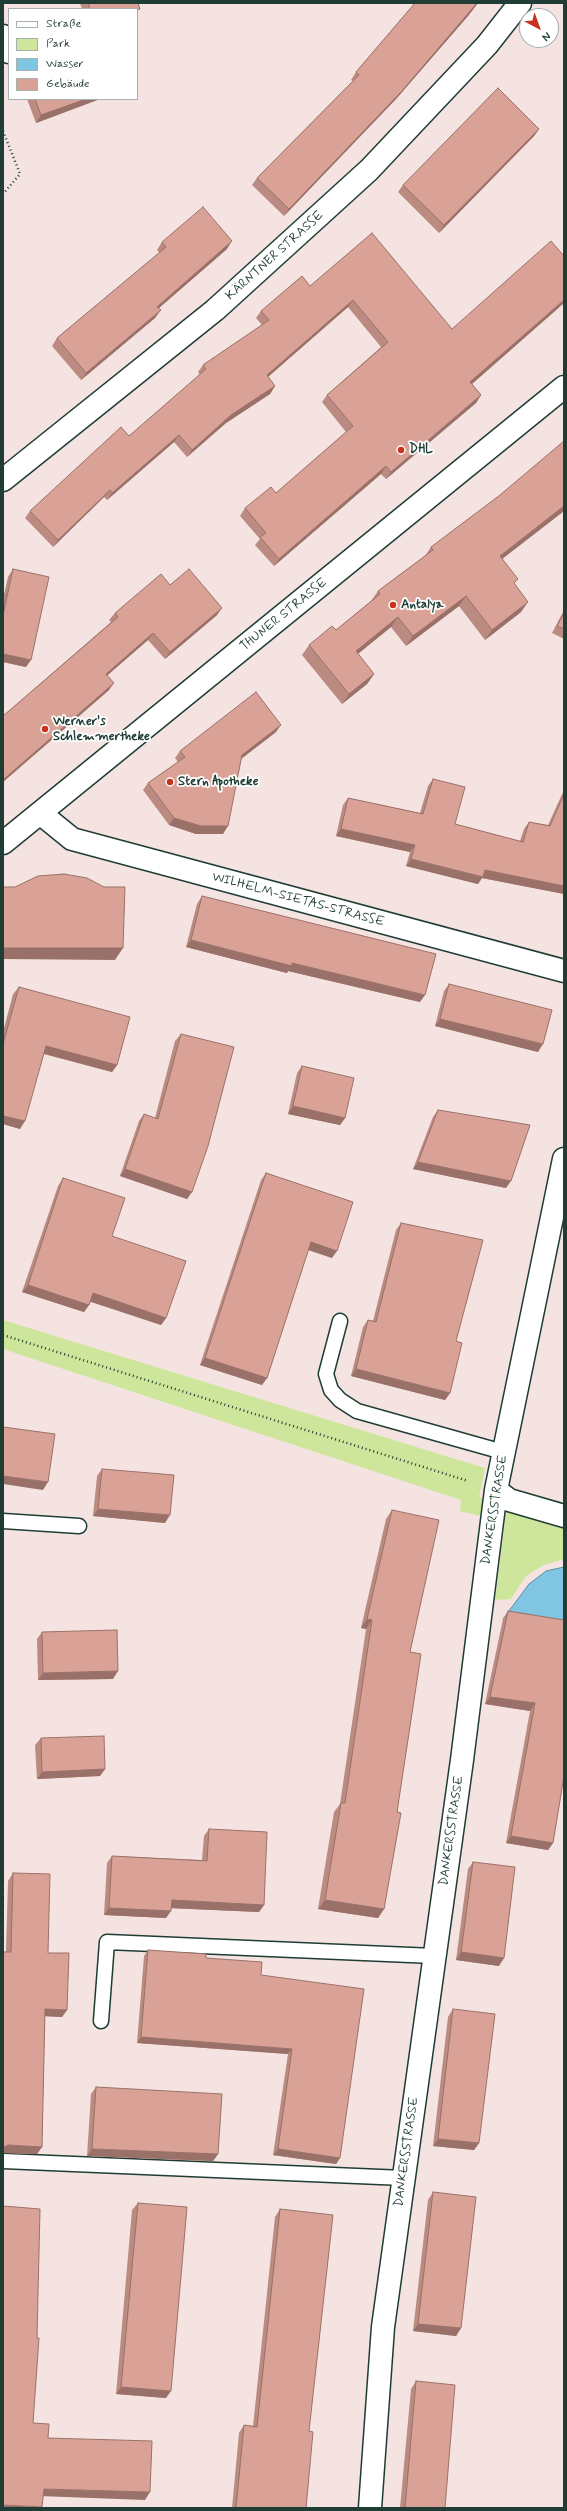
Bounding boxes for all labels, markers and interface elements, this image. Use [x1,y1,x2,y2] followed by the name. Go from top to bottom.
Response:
[8,8,138,100] legend
[519,8,559,48] north arrow
[46,16,81,32] text: Straße
[539,29,554,44] text: N
[46,36,70,52] text: Park
[46,56,84,72] text: Wasser
[46,76,89,92] text: Gebäude
[223,208,327,304] street label: KÄRNTNER STRASSE
[409,442,433,458] place label: DHL
[396,445,406,455] marker: DHL
[237,575,331,655] street label: THUNER STRASSE
[401,597,444,613] place label: Antalya
[388,600,398,610] marker: Antalya
[53,714,150,745] place label: Werner's Schlemmertheke
[40,724,50,734] marker: Werner's Schlemmertheke
[178,774,259,790] place label: Stern Apotheke
[165,777,175,787] marker: Stern Apotheke
[210,869,386,931] street label: WILHELM-SIETAS-STRASSE
[479,1454,511,1566] street label: DANKERSSTRASSE
[437,1775,467,1887] street label: DANKERSSTRASSE
[392,2096,422,2208] street label: DANKERSSTRASSE

